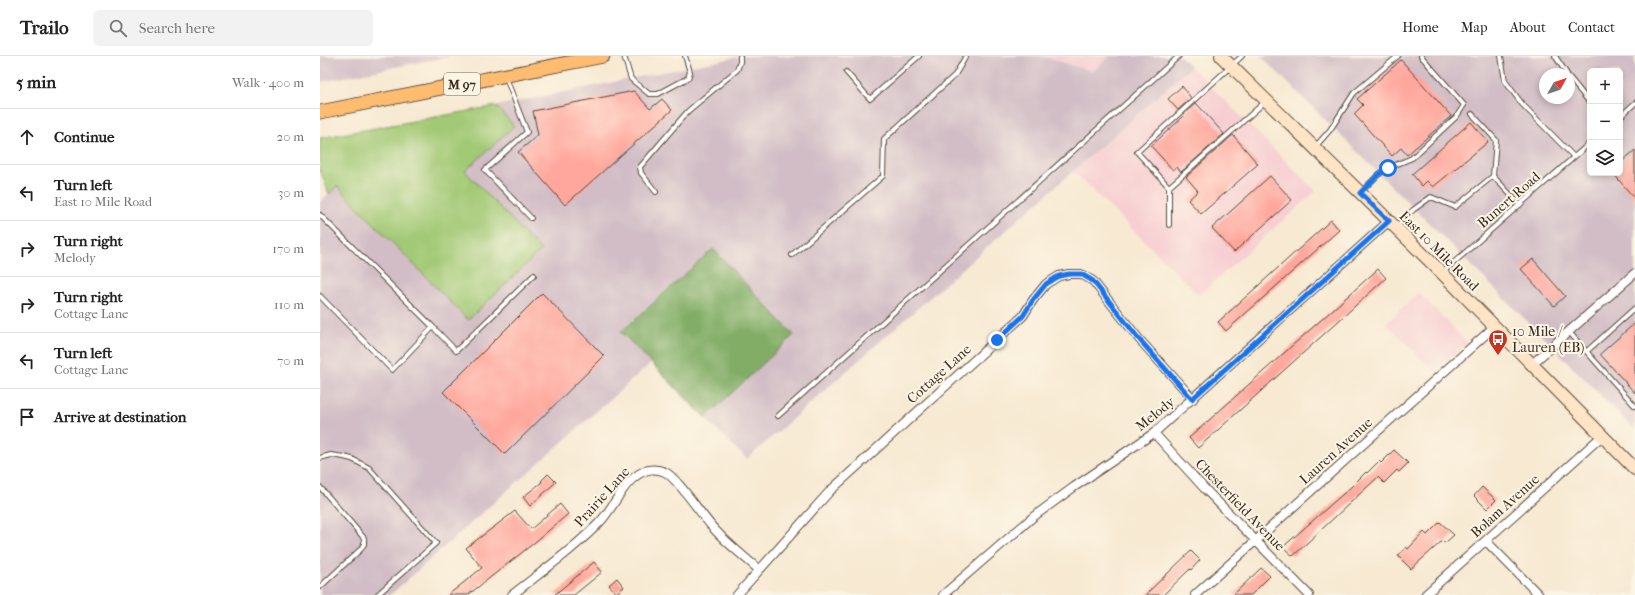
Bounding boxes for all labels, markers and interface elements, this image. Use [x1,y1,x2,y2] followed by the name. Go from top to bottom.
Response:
[93,10,373,46] search box
[20,17,69,39] text: Trailo
[107,17,129,39] icon: search
[139,19,215,37] text: Search here
[1402,19,1439,36] text: Home
[1461,19,1488,36] text: Map
[1510,19,1546,36] text: About
[1568,19,1615,36] text: Contact
[1539,68,1575,104] north arrow
[1587,68,1623,176] map controls
[1587,68,1623,104] button: +
[16,72,56,92] text: 5 min
[444,73,480,95] road number: M 97
[232,75,304,90] text: Walk · 400 m
[1587,104,1623,140] button: −
[16,126,38,148] icon: ahead
[54,128,114,146] text: Continue
[277,129,304,144] text: 20 m
[1587,140,1623,176] button: layers
[1379,159,1397,177] route start
[1474,168,1544,232] street label: Bunert Road
[54,176,112,194] text: Turn left
[16,182,38,204] icon: left
[278,185,304,200] text: 30 m
[54,194,152,209] text: East 10 Mile Road
[1396,208,1483,295] street label: East 10 Mile Road
[54,232,123,250] text: Turn right
[16,238,38,260] icon: right
[272,241,304,256] text: 170 m
[54,250,96,265] text: Melody
[54,288,123,306] text: Turn right
[16,294,38,316] icon: right
[274,297,304,312] text: 110 m
[54,306,129,321] text: Cottage Lane
[1512,323,1584,356] place label: 10 Mile / Lauren (EB)
[1487,328,1509,356] bus stop icon: 10 Mile / Lauren (EB)
[988,331,1006,349] route end
[903,341,975,407] street label: Cottage Lane
[54,344,112,362] text: Turn left
[16,350,38,372] icon: left
[277,353,304,368] text: 70 m
[54,362,129,377] text: Cottage Lane
[1132,393,1178,435] street label: Melody
[16,406,38,428] icon: arrive
[54,408,186,426] text: Arrive at destination
[1296,414,1376,488] street label: Lauren Avenue
[1192,455,1288,555] street label: Chesterfield Avenue
[571,463,633,531] street label: Prairie Lane
[1467,471,1543,541] street label: Bolam Avenue

